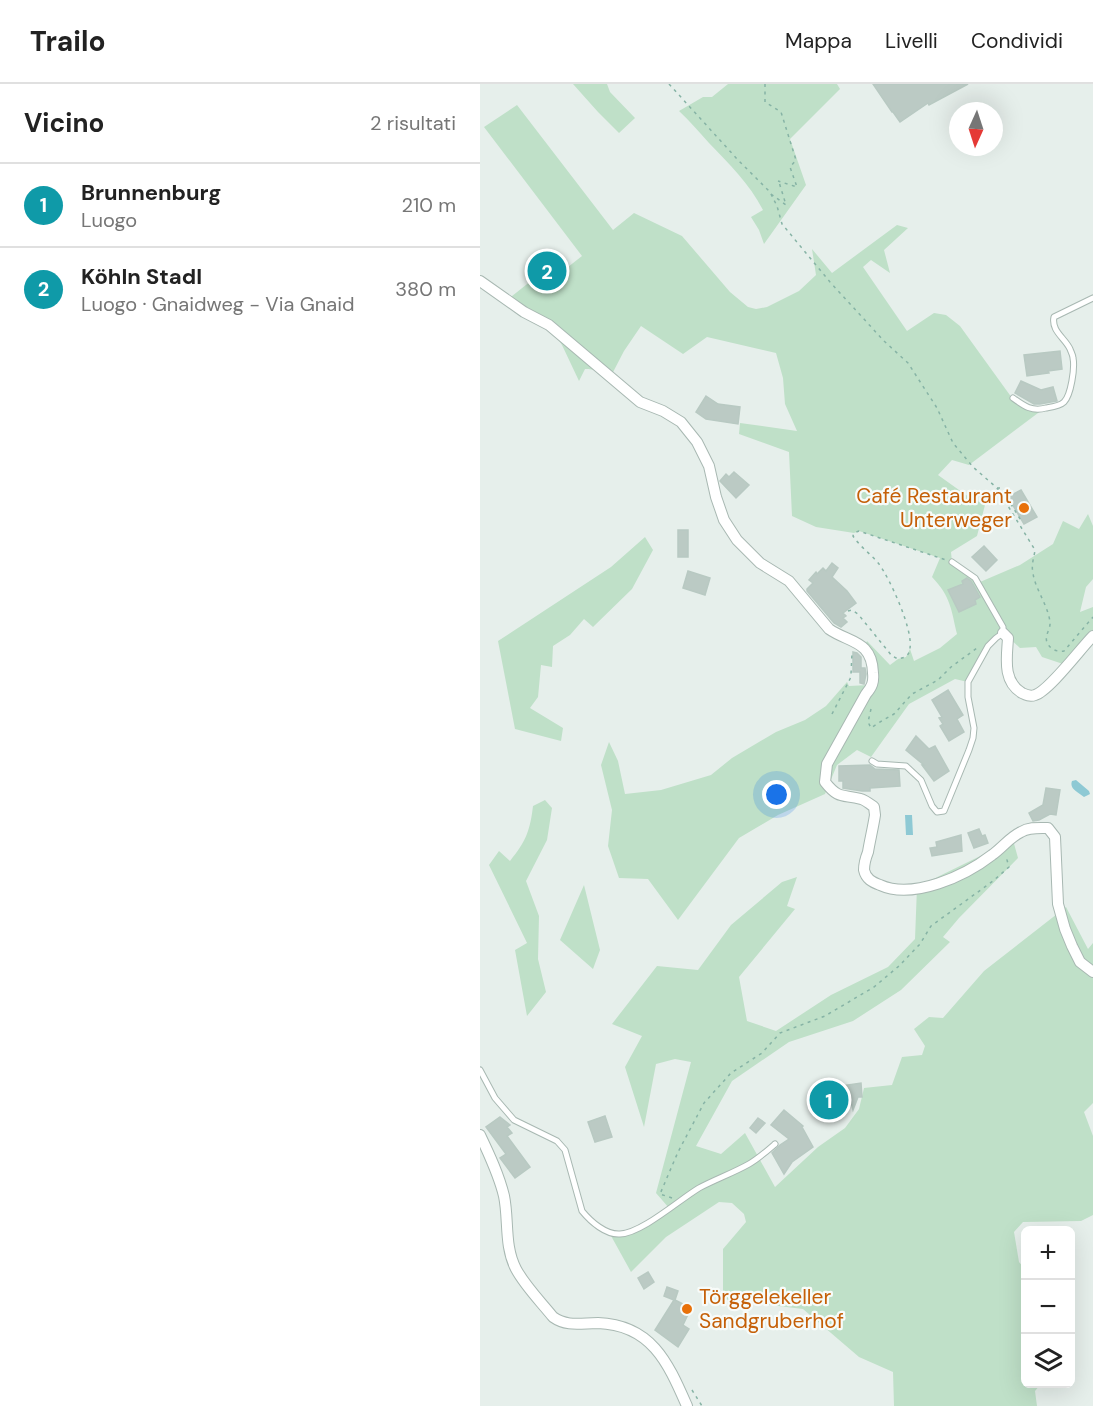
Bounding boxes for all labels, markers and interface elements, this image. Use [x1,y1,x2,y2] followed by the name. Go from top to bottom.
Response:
[30,23,106,60] text: Trailo
[785,27,852,55] text: Mappa
[885,27,938,55] text: Livelli
[971,27,1063,55] text: Condividi
[949,102,1003,156] north arrow
[24,106,104,140] text: Vicino
[370,110,456,136] text: 2 risultati
[81,178,221,207] text: Brunnenburg
[40,192,47,218] text: 1
[401,192,456,218] text: 210 m
[81,207,137,233] text: Luogo
[528,248,566,294] pin: 2
[81,262,202,291] text: Köhln Stadl
[38,276,49,302] text: 2
[395,276,456,302] text: 380 m
[81,291,355,317] text: Luogo · Gnaidweg - Via Gnaid
[856,482,1012,534] place label: Café Restaurant Unterweger
[1017,501,1031,515] marker: Café Restaurant Unterweger
[762,780,791,809] your location
[810,1078,848,1122] pin: 1
[1021,1226,1075,1388] map controls
[1021,1226,1075,1280] button: +
[1021,1280,1075,1334] button: −
[699,1283,844,1335] place label: Törggelekeller Sandgruberhof
[680,1302,694,1316] marker: Törggelekeller Sandgruberhof
[1021,1334,1075,1388] button: layers

